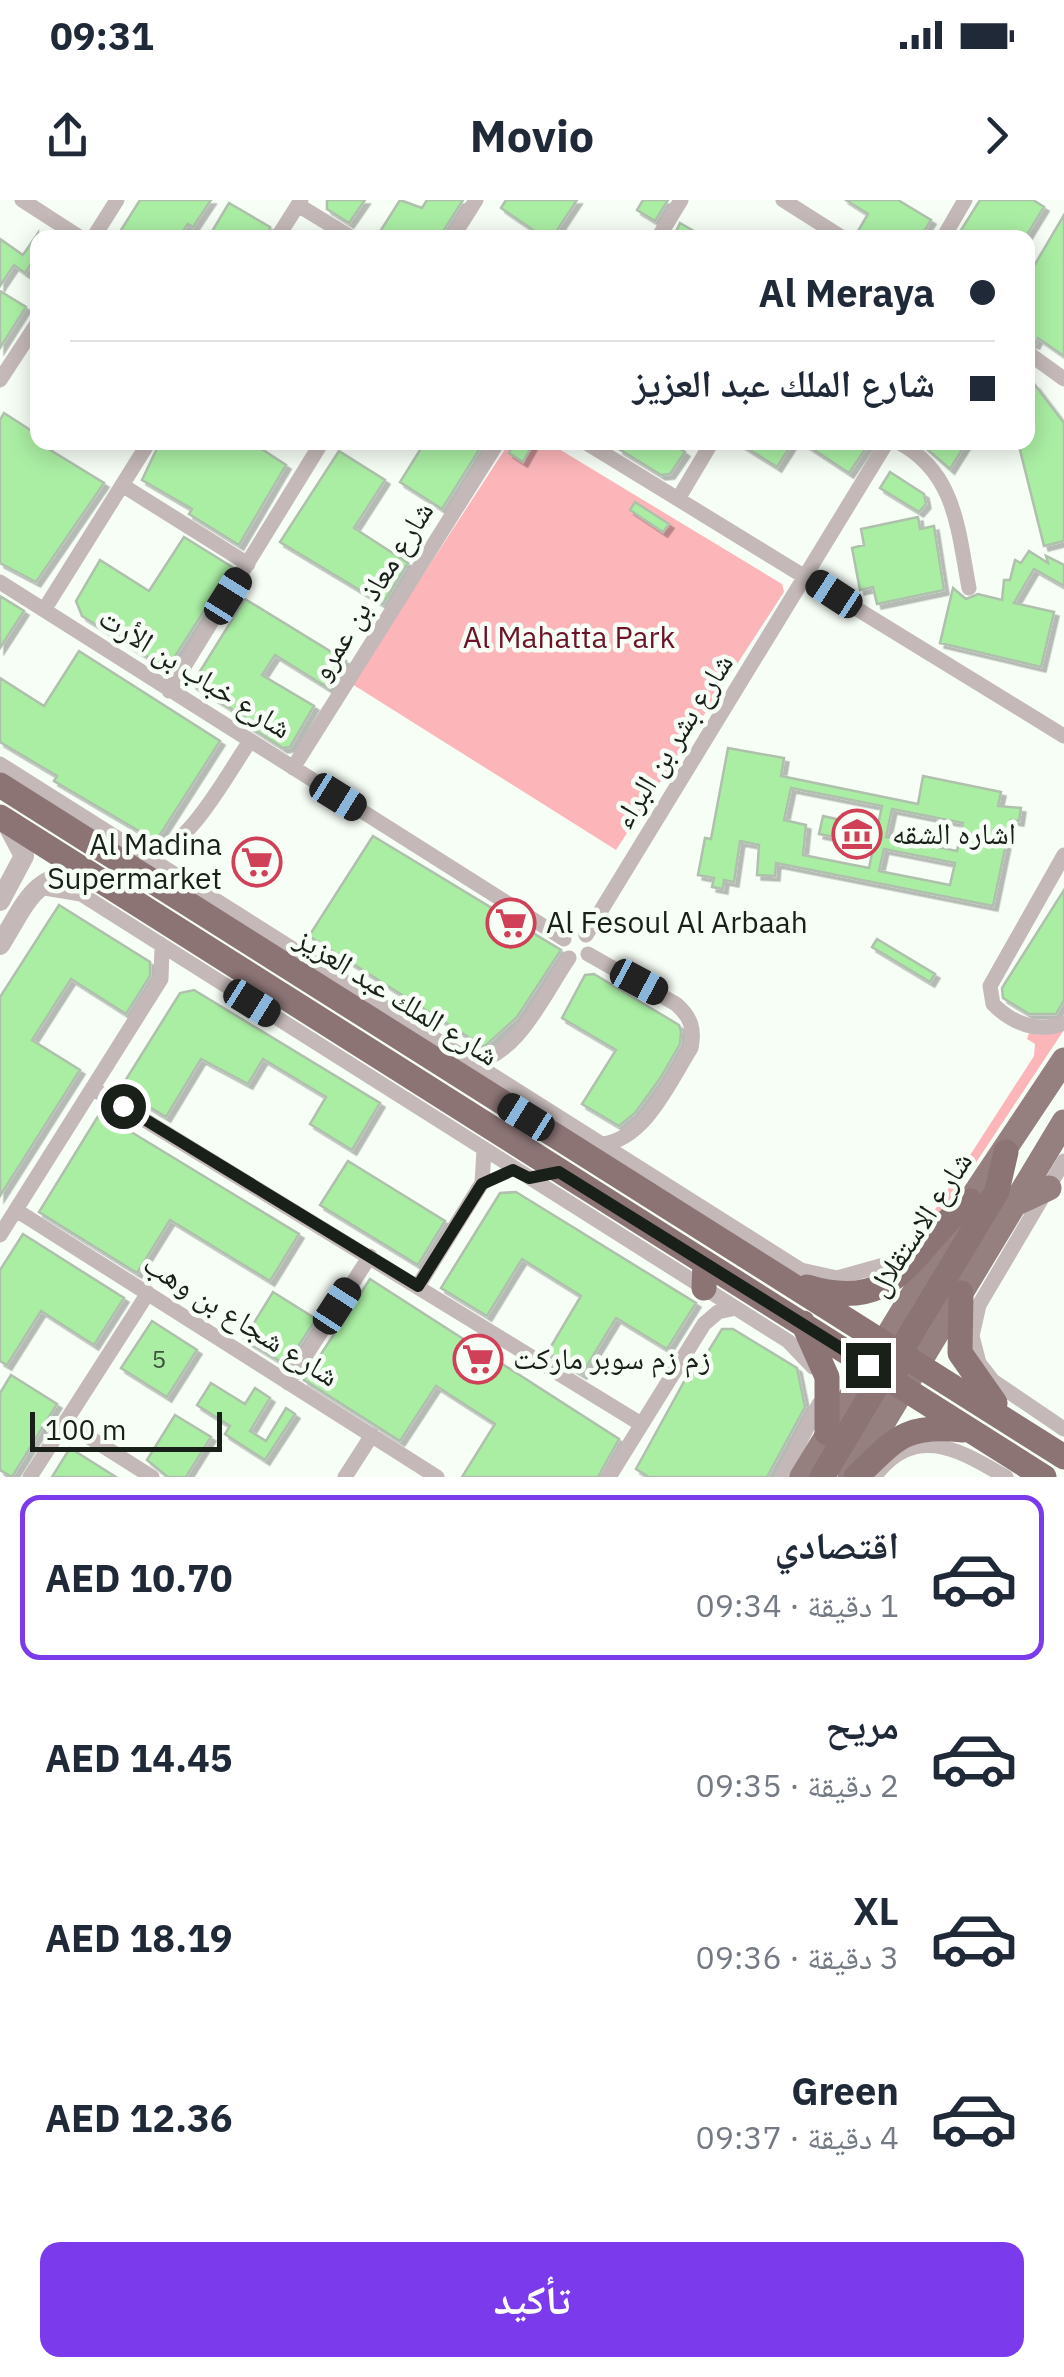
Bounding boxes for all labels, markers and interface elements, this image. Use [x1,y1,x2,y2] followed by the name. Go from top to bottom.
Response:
[50,11,154,60] text: 09:31
[470,106,594,164] text: Movio
[40,108,95,163] icon: share
[969,108,1024,163] icon: forward
[759,268,935,317] text: Al Meraya
[633,358,935,407] text: شارع الملك عبد العزيز
[300,493,442,688] street label: شارع معاذ بن عمرو
[199,563,257,629] car
[801,565,867,623] car
[92,597,299,747] street label: شارع خباب بن الأرت
[463,617,675,656] park label: Al Mahatta Park
[602,646,742,835] street label: شارع بشر بن البراء
[305,768,371,826] car
[831,808,883,860] museum icon: اشاره الشقه
[892,813,1016,852] place label: اشاره الشقه
[47,824,222,897] place label: Al Madina Supermarket
[231,836,283,888] supermarket icon: Al Madina Supermarket
[485,897,537,949] supermarket icon: Al Fesoul Al Arbaah
[546,902,808,941] place label: Al Fesoul Al Arbaah
[288,917,507,1075] street label: شارع الملك عبد العزيز
[605,955,673,1009] car
[219,974,285,1032] car
[101,1084,146,1129] route start
[493,1088,559,1146] car
[857,1143,981,1304] street label: شارع الاستقلال
[136,1243,347,1395] street label: شارع شجاع بن وهب
[308,1273,366,1339] car
[452,1333,504,1385] supermarket icon: زم زم سوبر مارکت
[513,1338,711,1378] place label: زم زم سوبر مارکت
[151,1342,167,1375] house number: 5
[846,1343,891,1388] route end
[30,1407,222,1452] scale bar
[45,1411,126,1448] text: 100 m
[775,1520,899,1569] text: اقتصادي
[929,1533,1019,1623] icon: car
[45,1553,233,1602] text: AED 10.70
[695,1584,899,1626] text: 1 دقيقة · 09:34
[825,1700,899,1749] text: مريح
[929,1713,1019,1803] icon: car
[45,1733,233,1782] text: AED 14.45
[695,1764,899,1806] text: 2 دقيقة · 09:35
[853,1886,899,1935] text: XL
[929,1893,1019,1983] icon: car
[45,1913,233,1962] text: AED 18.19
[695,1936,899,1978] text: 3 دقيقة · 09:36
[791,2066,899,2115] text: Green
[929,2073,1019,2163] icon: car
[45,2093,233,2142] text: AED 12.36
[695,2116,899,2158] text: 4 دقيقة · 09:37
[40,2242,1024,2357] button: تأكيد

